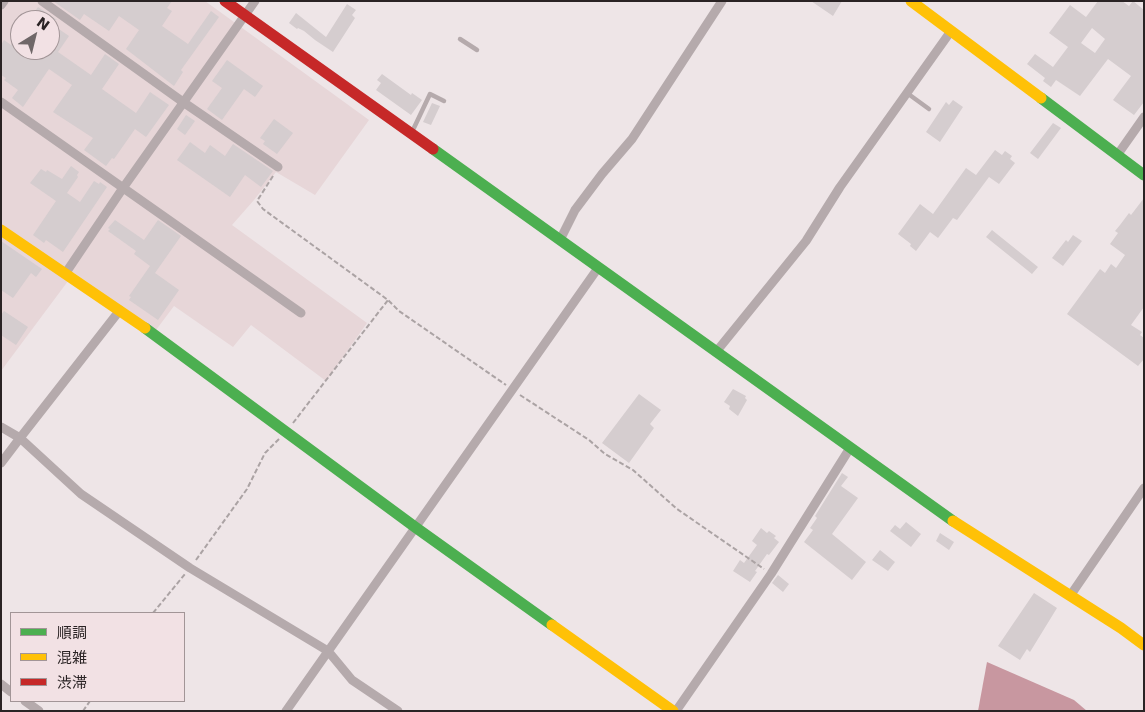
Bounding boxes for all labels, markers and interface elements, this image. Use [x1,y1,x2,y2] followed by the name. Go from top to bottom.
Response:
[10,10,60,60] north arrow
[34,14,53,34] text: N
[10,612,185,702] legend
[57,624,87,642] text: 順調
[57,649,87,667] text: 混雑
[57,674,87,692] text: 渋滞

